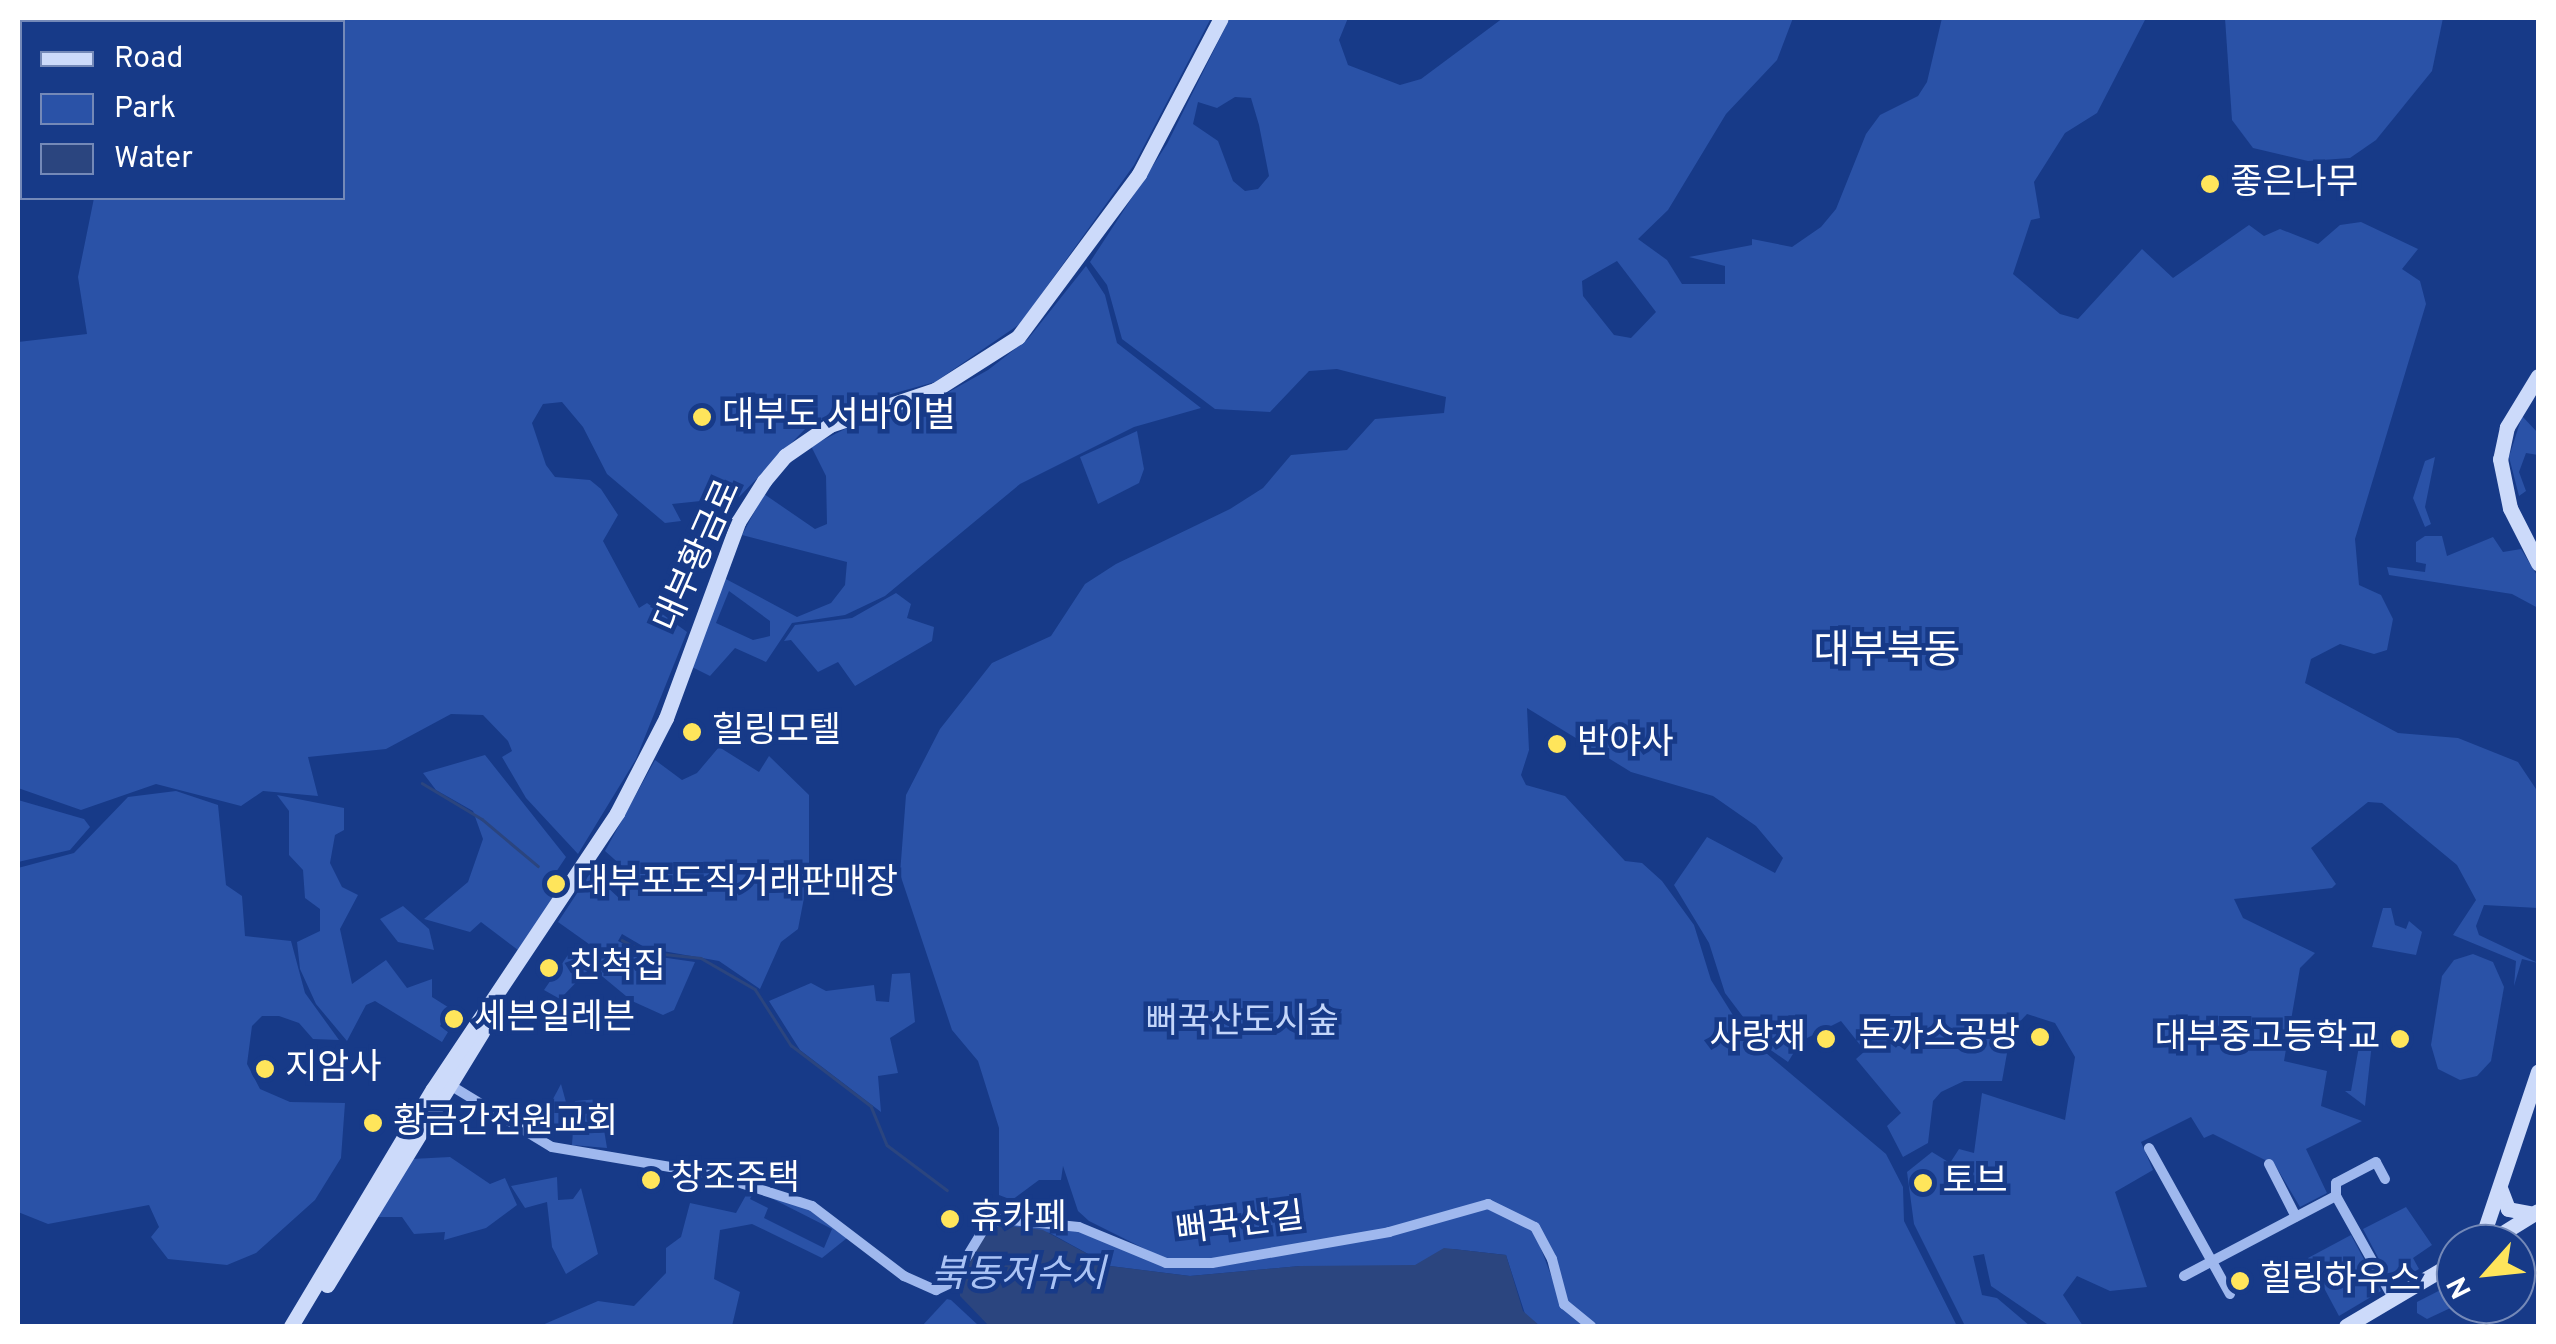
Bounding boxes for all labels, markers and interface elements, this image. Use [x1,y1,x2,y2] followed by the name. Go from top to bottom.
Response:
[20,20,345,200] legend
[114,41,183,78] text: Road
[114,91,176,128] text: Park
[114,141,193,178] text: Water
[2230,163,2359,205] place label: 좋은나무
[2199,173,2221,195] marker: 좋은나무
[722,396,956,438] place label: 대부도 서바이벌
[691,406,713,428] marker: 대부도 서바이벌
[647,474,751,638] street label: 대부황금로
[1813,629,1961,677] district label: 대부북동
[712,711,841,753] place label: 힐링모텔
[681,721,703,743] marker: 힐링모텔
[1577,723,1674,765] place label: 반야사
[1546,733,1568,755] marker: 반야사
[576,863,898,905] place label: 대부포도직거래판매장
[545,873,567,895] marker: 대부포도직거래판매장
[569,947,666,989] place label: 친척집
[538,957,560,979] marker: 친척집
[474,998,635,1040] place label: 세븐일레븐
[1145,1002,1339,1044] park label: 뻐꾹산도시숲
[443,1008,465,1030] marker: 세븐일레븐
[1859,1016,2020,1058] place label: 돈까스공방
[1709,1018,1806,1060] place label: 사랑채
[2155,1018,2380,1060] place label: 대부중고등학교
[2029,1026,2051,1048] marker: 돈까스공방
[1815,1028,1837,1050] marker: 사랑채
[2389,1028,2411,1050] marker: 대부중고등학교
[285,1048,382,1090] place label: 지암사
[254,1058,276,1080] marker: 지암사
[393,1102,618,1144] place label: 황금간전원교회
[362,1112,384,1134] marker: 황금간전원교회
[671,1159,800,1201] place label: 창조주택
[1943,1162,2007,1204] place label: 토브
[640,1169,662,1191] marker: 창조주택
[1912,1172,1934,1194] marker: 토브
[1174,1196,1306,1254] street label: 뻐꾹산길
[970,1198,1067,1240] place label: 휴카페
[939,1208,961,1230] marker: 휴카페
[2436,1224,2536,1324] north arrow
[931,1254,1105,1300] water label: 북동저수지
[2260,1260,2421,1302] place label: 힐링하우스
[2229,1270,2251,1292] marker: 힐링하우스
[2440,1270,2482,1304] text: N

